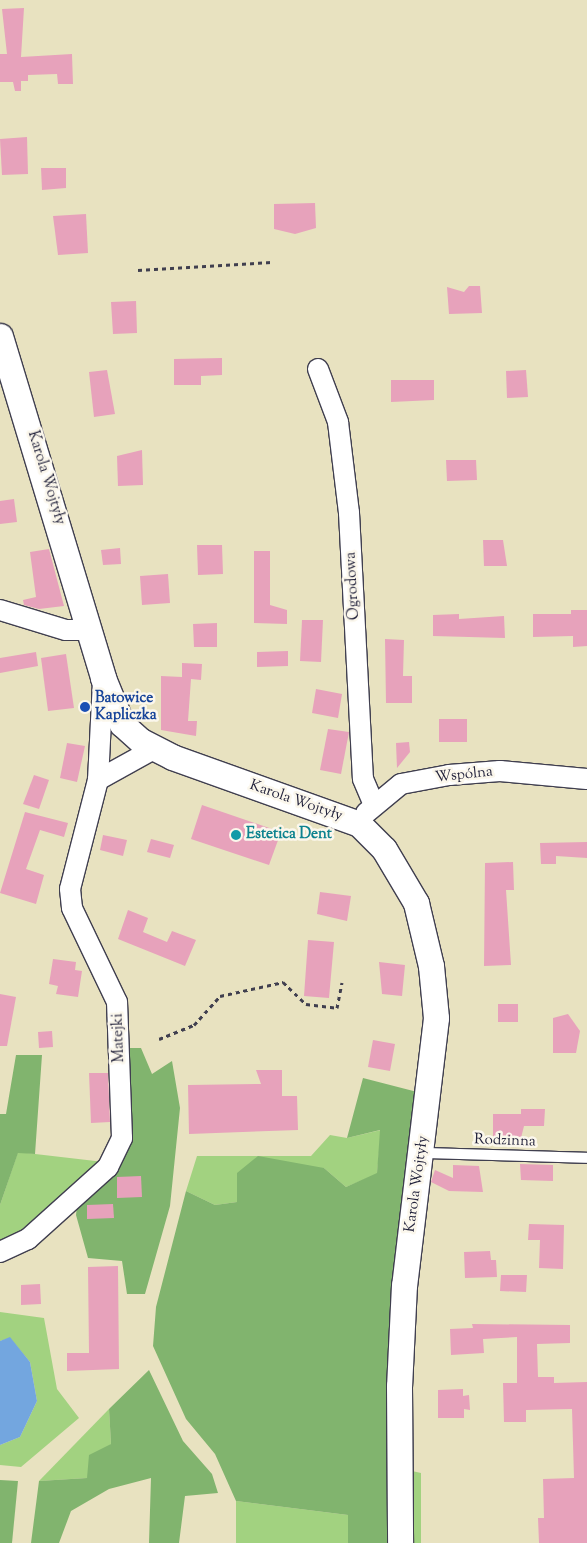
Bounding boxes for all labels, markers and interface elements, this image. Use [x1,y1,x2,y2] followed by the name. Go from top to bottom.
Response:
[23,429,69,527] street label: Karola Wojtyły
[342,551,364,621] street label: Ogrodowa
[95,689,157,724] place label: Batowice Kapliczka
[79,701,91,713] marker: Batowice Kapliczka
[434,763,494,787] street label: Wspólna
[247,777,345,825] street label: Karola Wojtyły
[246,826,332,844] place label: Estetica Dent
[230,829,242,841] marker: Estetica Dent
[109,1013,129,1063] street label: Matejki
[474,1131,536,1151] street label: Rodzinna
[401,1135,433,1233] street label: Karola Wojtyły

